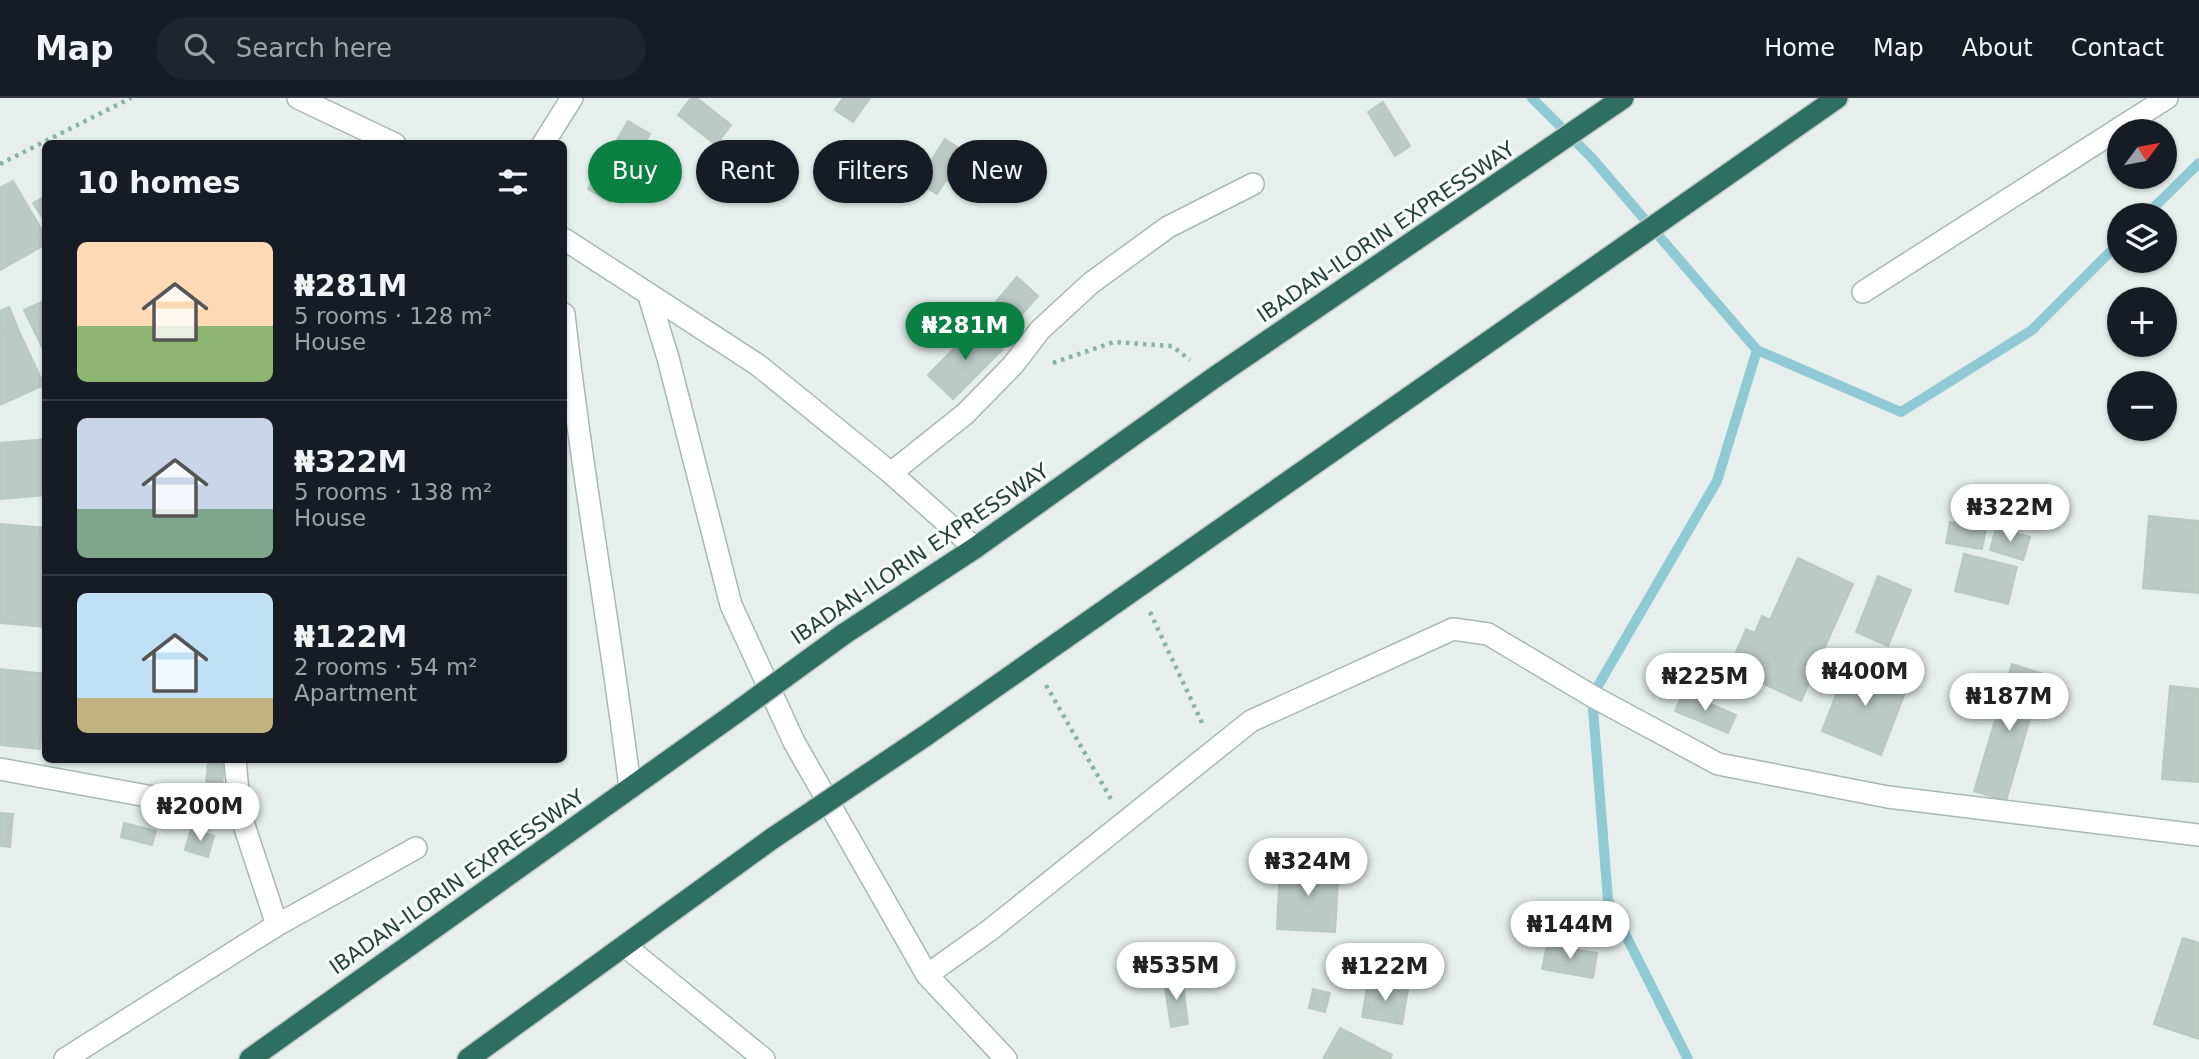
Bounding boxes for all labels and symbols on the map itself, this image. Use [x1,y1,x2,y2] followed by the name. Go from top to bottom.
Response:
[2107,119,2177,189] north arrow
[1253,137,1519,327] street label: IBADAN-ILORIN EXPRESSWAY
[916,302,1014,362] pin: ₦281M
[787,459,1053,649] street label: IBADAN-ILORIN EXPRESSWAY
[1961,484,2059,544] pin: ₦322M
[1816,648,1914,708] pin: ₦400M
[1656,654,1754,713] pin: ₦225M
[1960,674,2058,733] pin: ₦187M
[151,784,249,843] pin: ₦200M
[325,785,589,979] street label: IBADAN-ILORIN EXPRESSWAY
[1259,838,1357,898] pin: ₦324M
[1521,902,1619,961] pin: ₦144M
[1127,942,1225,1002] pin: ₦535M
[1336,944,1434,1003] pin: ₦122M

